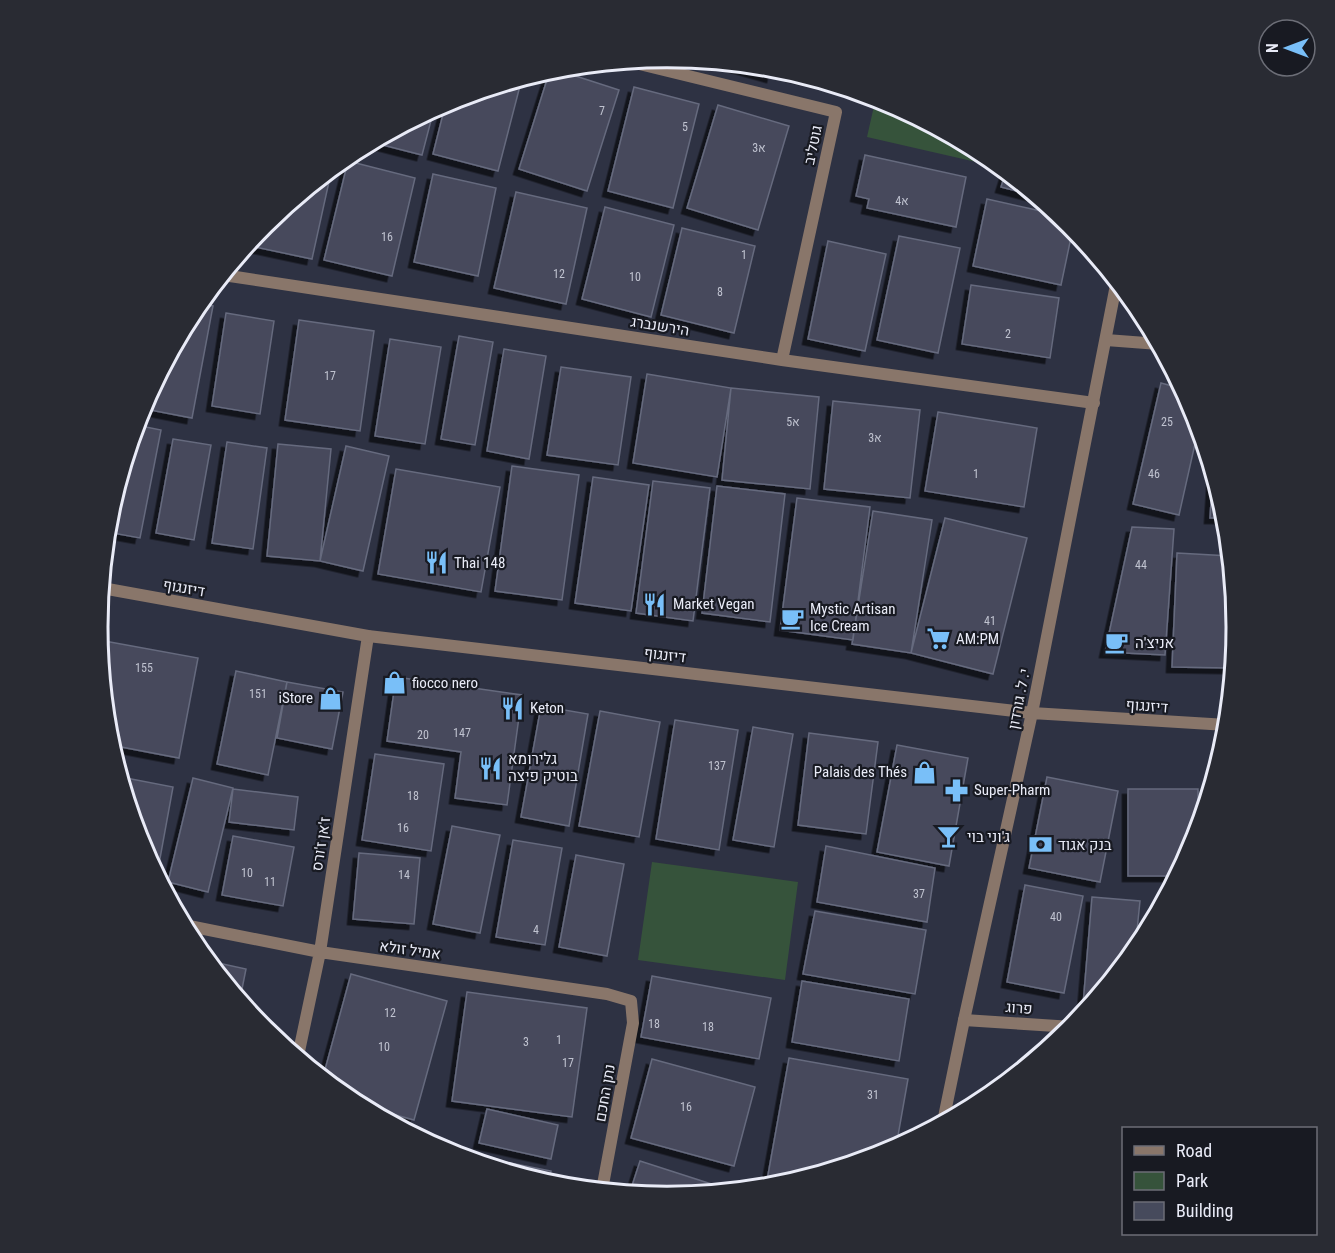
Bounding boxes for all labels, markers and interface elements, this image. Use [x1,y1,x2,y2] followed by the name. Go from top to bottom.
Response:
[1257,18,1317,78] north arrow
[1263,43,1282,53] text: N
[599,104,605,118] house number: 7
[682,120,688,134] house number: 5
[800,124,826,166] street label: גוטליב
[752,141,766,155] house number: 3א
[895,194,909,208] house number: 4א
[381,230,393,244] house number: 16
[741,248,747,262] house number: 1
[553,267,565,281] house number: 12
[629,270,641,284] house number: 10
[717,285,723,299] house number: 8
[629,312,691,340] street label: הירשנברג
[1005,327,1011,341] house number: 2
[324,369,336,383] house number: 17
[786,415,800,429] house number: 5א
[1161,415,1173,429] house number: 25
[868,431,882,445] house number: 3א
[973,467,979,481] house number: 1
[1148,467,1160,481] house number: 46
[423,550,449,576] restaurant icon: Thai 148
[454,554,505,572] place label: Thai 148
[1135,558,1147,572] house number: 44
[162,575,207,601] street label: דיזנגוף
[642,591,668,617] restaurant icon: Market Vegan
[673,595,755,613] place label: Market Vegan
[810,600,895,635] place label: Mystic Artisan Ice Cream
[779,605,805,631] cafe icon: Mystic Artisan Ice Cream
[984,614,996,628] house number: 41
[925,626,951,652] supermarket icon: AM:PM
[956,630,999,648] place label: AM:PM
[1104,630,1130,656] cafe icon: אניצ'ה
[1135,634,1174,652] place label: אניצ'ה
[643,643,687,667] street label: דיזנגוף
[135,661,153,675] house number: 155
[1004,667,1034,731] street label: י. ל. גורדון
[381,670,407,696] shop icon: fiocco nero
[412,674,478,692] place label: fiocco nero
[318,685,344,711] shop icon: iStore
[249,687,267,701] house number: 151
[278,689,313,707] place label: iStore
[499,695,525,721] restaurant icon: Keton
[1125,696,1169,716] street label: דיזנגוף
[530,699,564,717] place label: Keton
[453,726,471,740] house number: 147
[417,728,429,742] house number: 20
[508,750,578,785] place label: גלירומא בוטיק פיצה
[477,755,503,781] restaurant icon: גלירומא בוטיק פיצה
[708,759,726,773] house number: 137
[912,759,938,785] shop icon: Palais des Thés
[814,763,907,781] place label: Palais des Thés
[943,777,969,803] pharmacy icon: Super-Pharm
[974,781,1050,799] place label: Super-Pharm
[407,789,419,803] house number: 18
[308,816,334,872] street label: ז'אן ז'ורס
[397,821,409,835] house number: 16
[936,824,962,850] bar icon: ג'וני בוי
[967,828,1010,846] place label: ג'וני בוי
[1027,832,1053,858] bank icon: בנק אגוד
[1058,836,1112,854] place label: בנק אגוד
[241,866,253,880] house number: 10
[398,868,410,882] house number: 14
[264,875,276,889] house number: 11
[913,887,925,901] house number: 37
[1050,910,1062,924] house number: 40
[533,923,539,937] house number: 4
[378,937,442,963] street label: אמיל זולא
[1005,998,1033,1018] street label: פרוג
[384,1006,396,1020] house number: 12
[648,1017,660,1031] house number: 18
[702,1020,714,1034] house number: 18
[556,1033,562,1047] house number: 1
[523,1035,529,1049] house number: 3
[378,1040,390,1054] house number: 10
[562,1056,574,1070] house number: 17
[591,1063,619,1123] street label: נתן החכם
[867,1088,879,1102] house number: 31
[680,1100,692,1114] house number: 16
[1122,1127,1317,1235] legend
[1176,1140,1212,1161] text: Road
[1176,1170,1208,1191] text: Park
[1176,1200,1233,1221] text: Building

